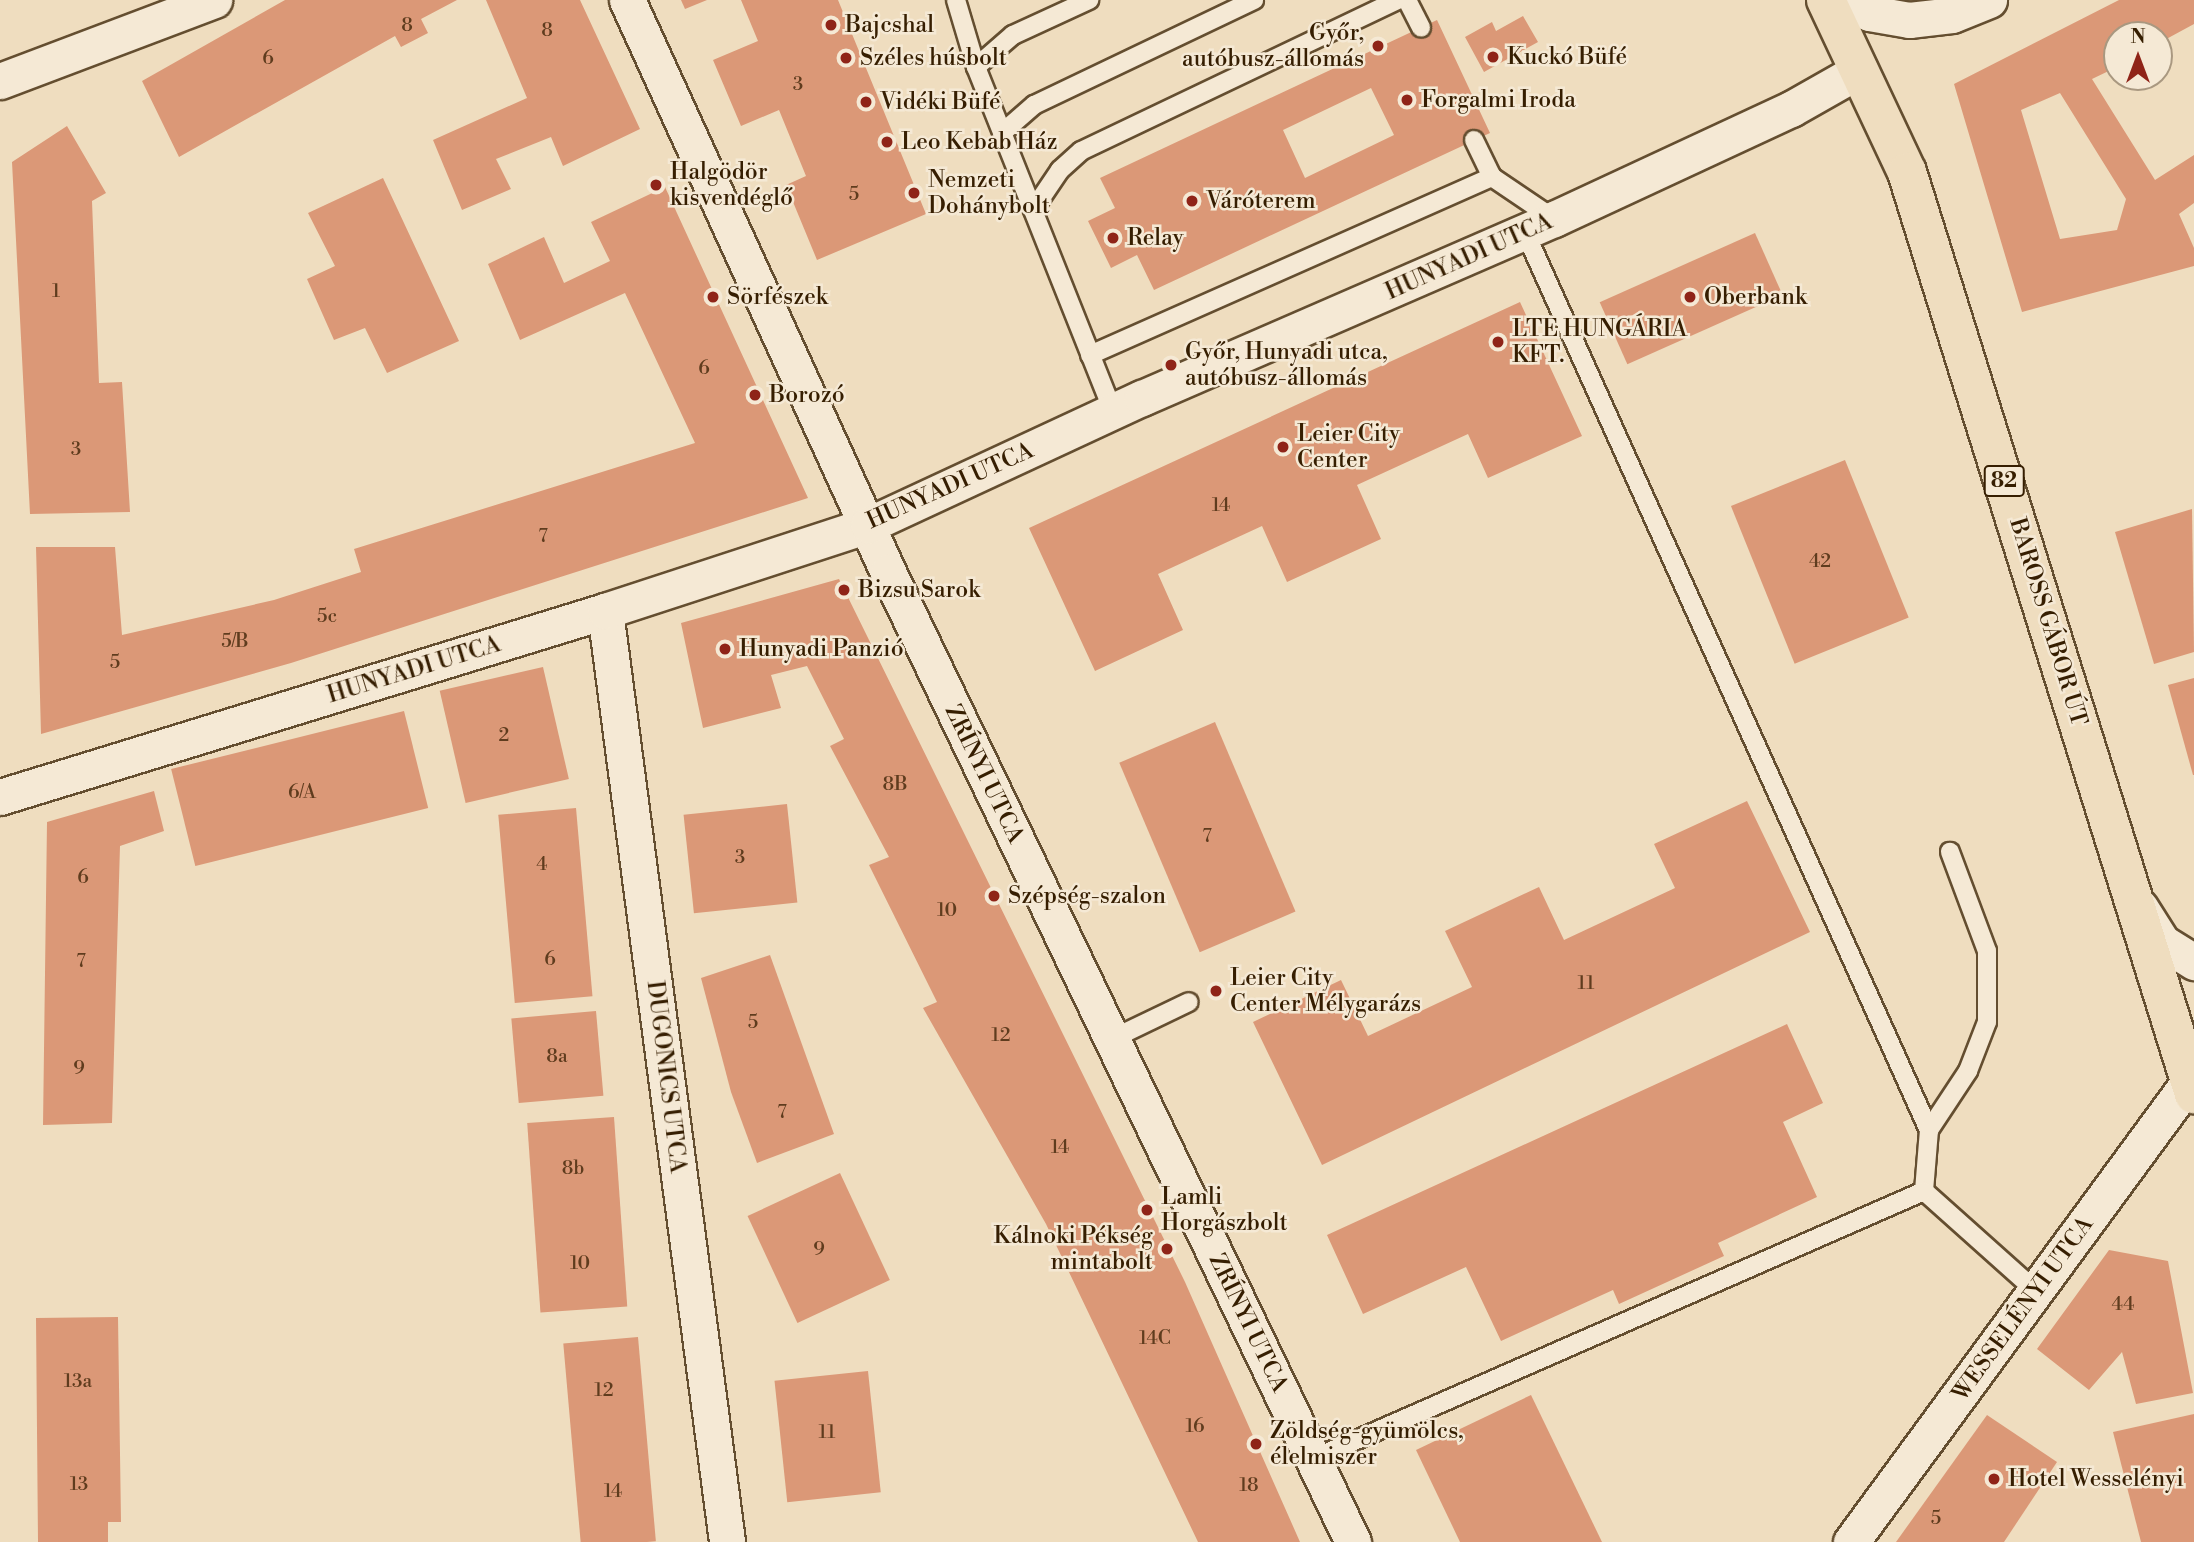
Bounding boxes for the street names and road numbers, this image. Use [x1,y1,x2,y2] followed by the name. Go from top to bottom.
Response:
[1381,208,1557,306] street label: HUNYADI UTCA
[862,437,1038,535] street label: HUNYADI UTCA
[1983,463,2025,498] road number: 82
[2003,515,2093,729] street label: BAROSS GÁBOR ÚT
[324,631,504,709] street label: HUNYADI UTCA
[939,700,1029,848] street label: ZRÍNYI UTCA
[641,979,691,1175] street label: DUGONICS UTCA
[1947,1211,2099,1407] street label: WESSELÉNYI UTCA
[1203,1249,1293,1397] street label: ZRÍNYI UTCA

